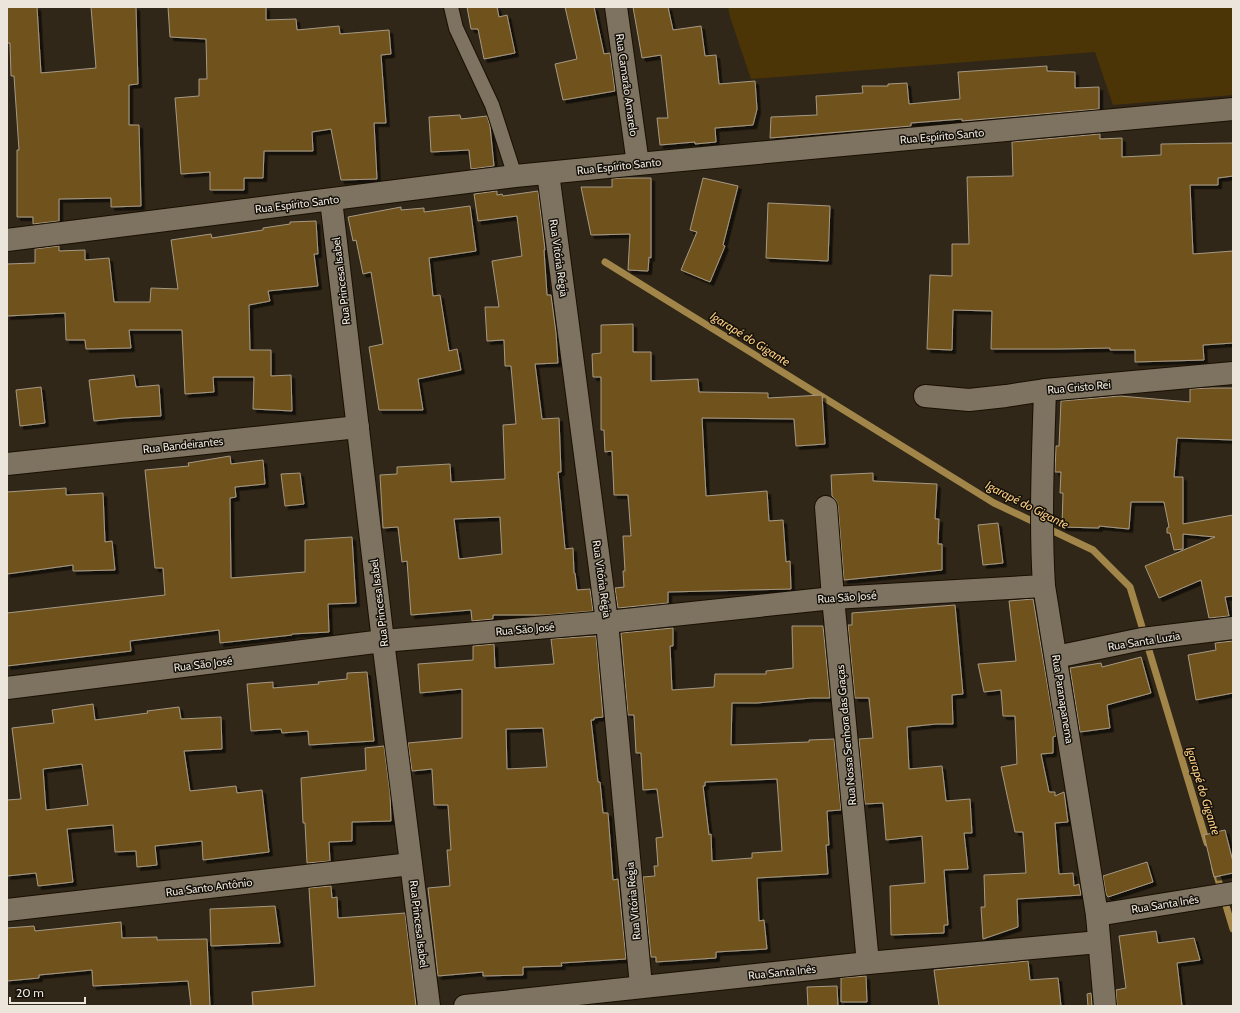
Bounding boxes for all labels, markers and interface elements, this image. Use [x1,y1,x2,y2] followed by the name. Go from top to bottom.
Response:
[613,33,641,137] street label: Rua Camarão Amarelo
[899,125,985,147] street label: Rua Espírito Santo
[576,155,662,177] street label: Rua Espírito Santo
[254,192,340,216] street label: Rua Espírito Santo
[547,218,571,298] street label: Rua Vitória Régia
[329,236,353,325] street label: Rua Princesa Isabel
[708,308,793,369] water label: Igarapé do Gigante
[1047,377,1111,397] street label: Rua Cristo Rei
[142,434,224,456] street label: Rua Bandeirantes
[983,477,1072,532] water label: Igarapé do Gigante
[590,539,614,619] street label: Rua Vitória Régia
[367,558,391,647] street label: Rua Princesa Isabel
[817,588,877,606] street label: Rua São José
[495,619,555,639] street label: Rua São José
[1107,628,1182,654] street label: Rua Santa Luzia
[173,653,234,675] street label: Rua São José
[1049,654,1077,745] street label: Rua Paranapanema
[833,664,859,806] street label: Rua Nossa Senhora das Graças
[1183,745,1224,837] water label: Igarapé do Gigante
[623,861,643,941] street label: Rua Vitória Régia
[165,875,253,899] street label: Rua Santo Antônio
[407,880,431,969] street label: Rua Princesa Isabel
[1130,892,1200,916] street label: Rua Santa Inês
[747,961,817,983] street label: Rua Santa Inês
[10,979,85,1005] scale bar
[16,985,44,1000] text: 20 m

